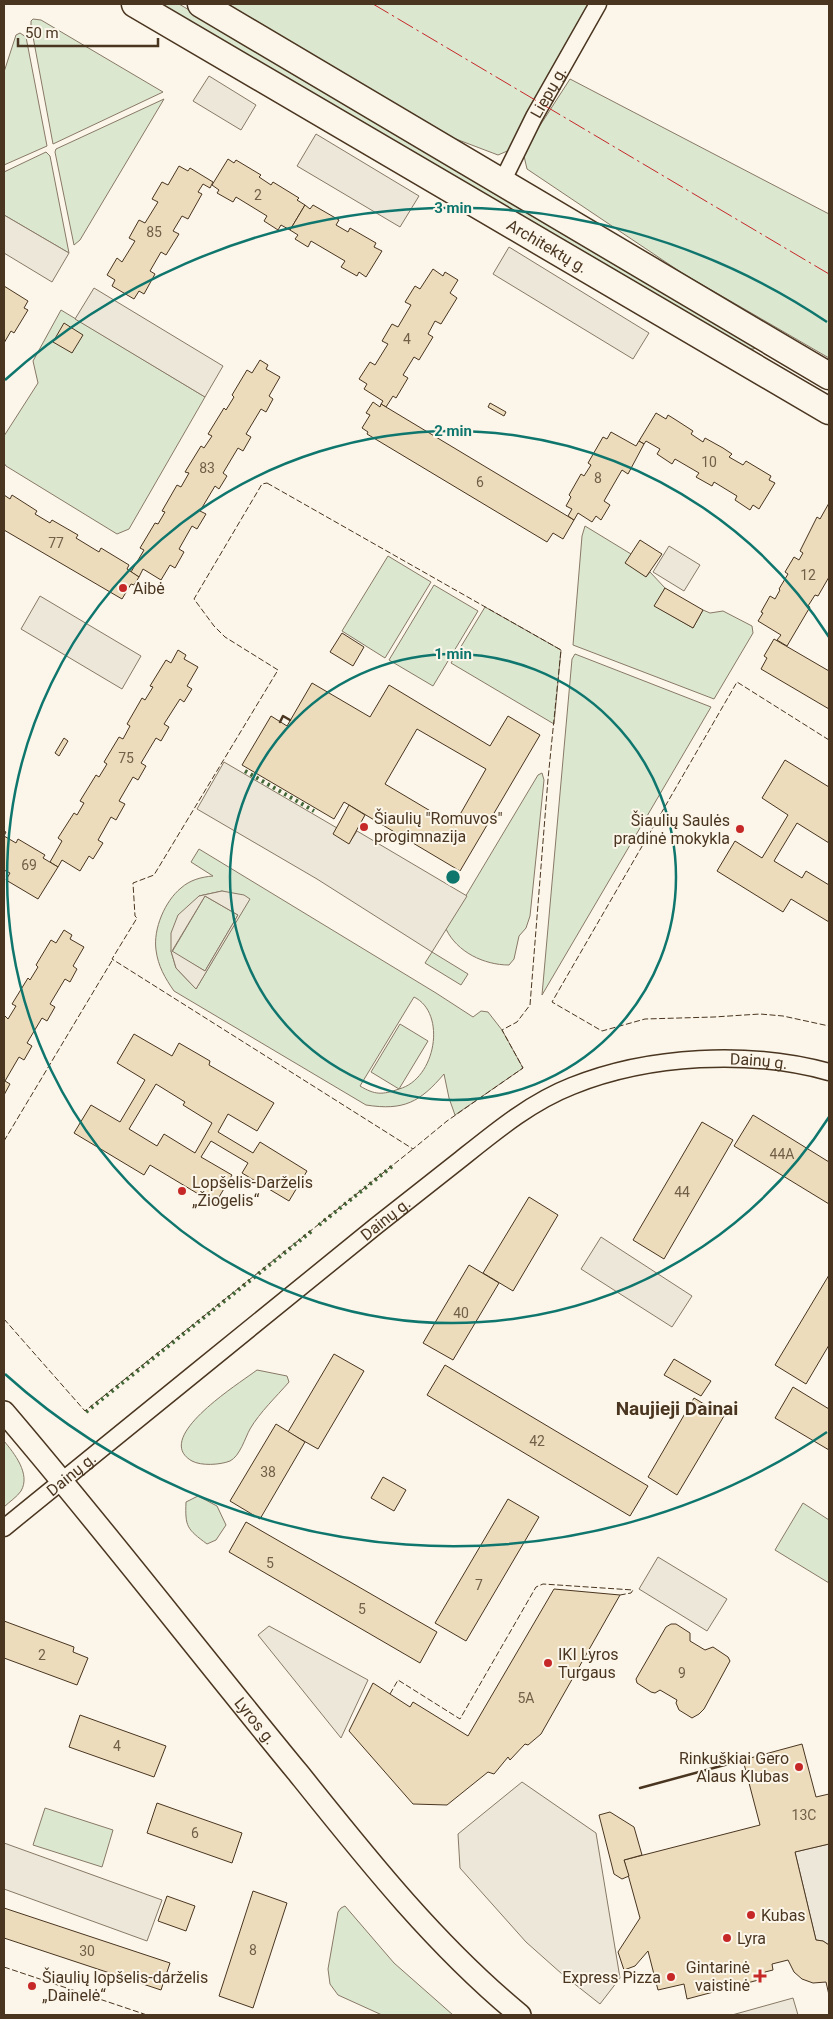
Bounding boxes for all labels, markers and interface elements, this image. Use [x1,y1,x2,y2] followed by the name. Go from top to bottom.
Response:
[18,15,158,47] scale bar
[25,24,59,42] text: 50 m
[526,63,570,121] street label: Liepų g.
[254,187,262,203] house number: 2
[434,199,472,217] text: 3 min
[504,215,591,277] street label: Architektų g.
[146,224,162,240] house number: 85
[403,331,411,347] house number: 4
[434,422,472,440] text: 2 min
[701,454,717,470] house number: 10
[199,460,215,476] house number: 83
[594,470,602,486] house number: 8
[476,474,484,490] house number: 6
[48,535,64,551] house number: 77
[800,567,816,583] house number: 12
[133,579,165,598] place label: Aibė
[117,582,129,594] marker: Aibė
[434,645,472,663] text: 1 min
[118,750,134,766] house number: 75
[374,808,503,846] place label: Šiaulių "Romuvos" progimnazija
[613,810,730,848] place label: Šiaulių Saulės pradinė mokykla
[358,821,370,833] marker: Šiaulių "Romuvos" progimnazija
[734,823,746,835] marker: Šiaulių Saulės pradinė mokykla
[21,857,37,873] house number: 69
[444,868,462,886] centre of rings
[730,1049,789,1073] street label: Dainų g.
[770,1146,794,1162] house number: 44A
[192,1173,313,1210] place label: Lopšelis-Darželis „Žiogelis“
[674,1184,690,1200] house number: 44
[176,1185,188,1197] marker: Lopšelis-Darželis „Žiogelis“
[357,1193,414,1244] street label: Dainų g.
[453,1305,469,1321] house number: 40
[616,1397,738,1420] district label: Naujieji Dainai
[529,1433,545,1449] house number: 42
[43,1448,100,1500] street label: Dainų g.
[260,1464,276,1480] house number: 38
[266,1555,274,1571] house number: 5
[475,1577,483,1593] house number: 7
[358,1601,366,1617] house number: 5
[558,1645,619,1682] place label: IKI Lyros Turgaus
[38,1647,46,1663] house number: 2
[542,1657,554,1669] marker: IKI Lyros Turgaus
[678,1665,686,1681] house number: 9
[517,1690,535,1706] house number: 5A
[231,1693,280,1748] street label: Lyros g.
[113,1738,121,1754] house number: 4
[679,1749,789,1786] place label: Rinkuškiai Gero Alaus Klubas
[793,1761,805,1773] marker: Rinkuškiai Gero Alaus Klubas
[792,1807,816,1823] house number: 13C
[191,1825,199,1841] house number: 6
[761,1906,806,1925] place label: Kubas
[745,1909,757,1921] marker: Kubas
[737,1929,766,1948] place label: Lyra
[721,1932,733,1944] marker: Lyra
[249,1942,257,1958] house number: 8
[79,1943,95,1959] house number: 30
[686,1958,750,1995] place label: Gintarinė vaistinė
[42,1967,208,2005] place label: Šiaulių lopšelis-darželis „Dainelė“
[562,1968,661,1987] place label: Express Pizza
[754,1970,766,1982] marker: Gintarinė vaistinė
[665,1971,677,1983] marker: Express Pizza
[26,1980,38,1992] marker: Šiaulių lopšelis-darželis „Dainelė“

